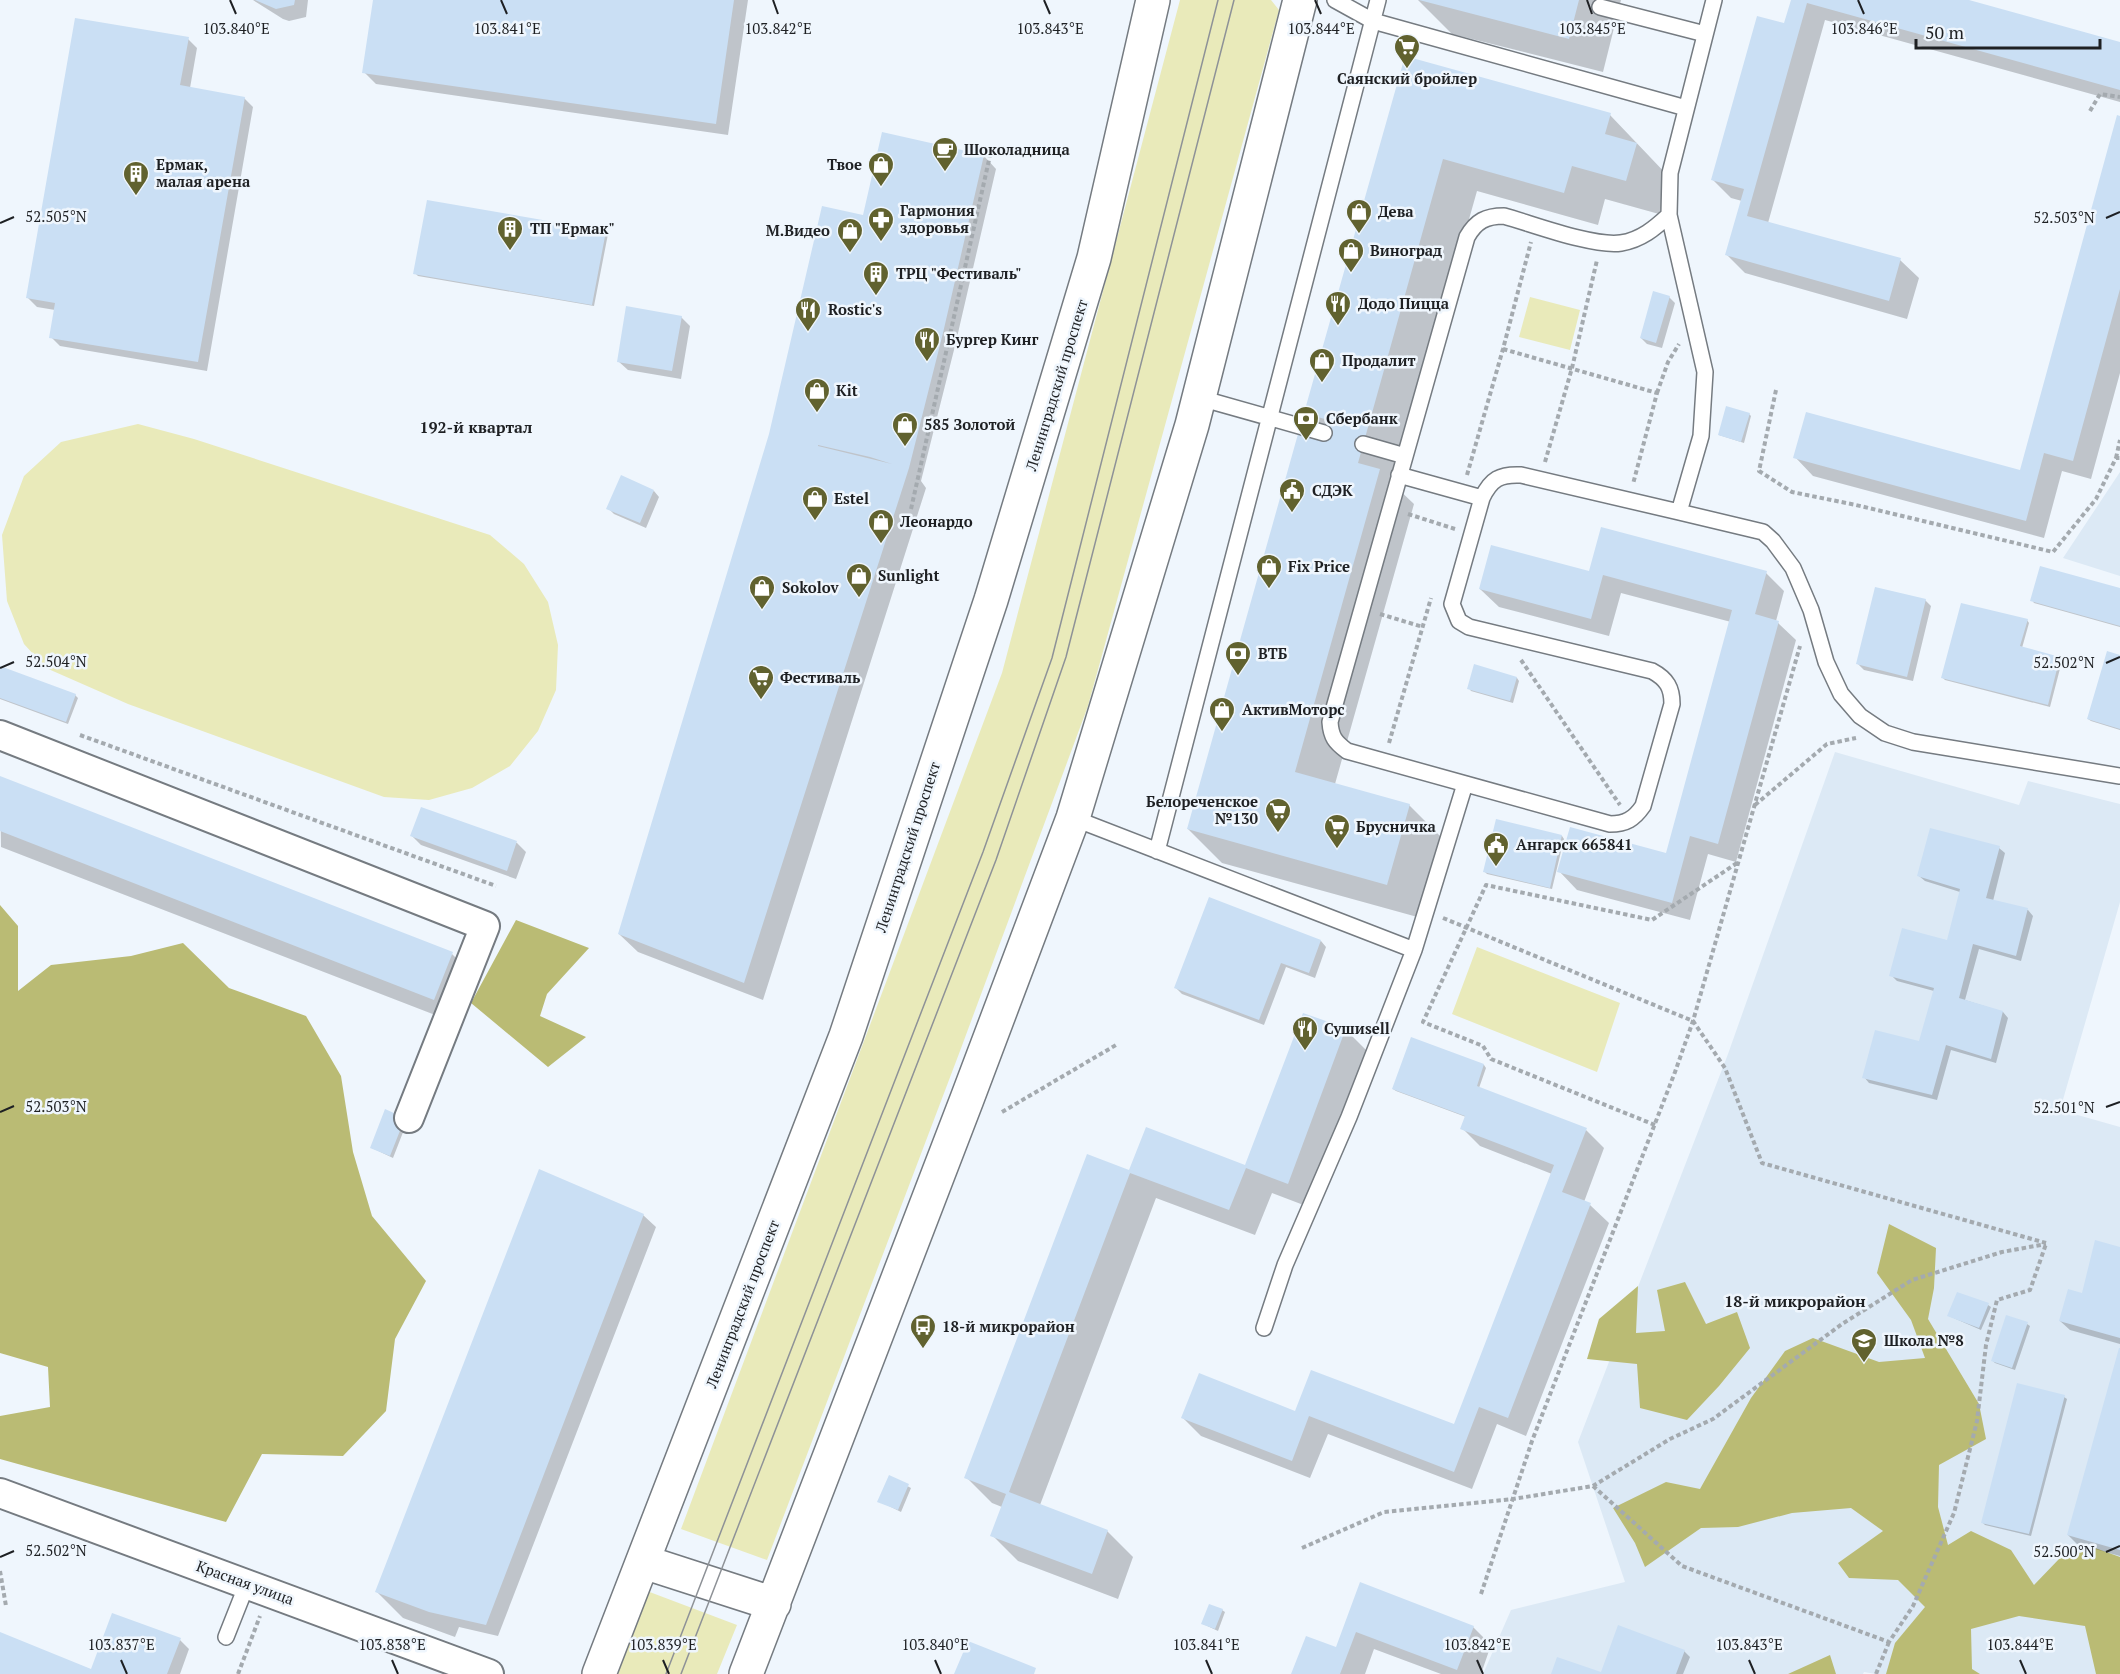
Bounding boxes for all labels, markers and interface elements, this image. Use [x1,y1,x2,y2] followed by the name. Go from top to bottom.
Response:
[1916,12,2100,50] scale bar
[202,18,270,38] text: 103.840°E
[473,18,541,38] text: 103.841°E
[744,18,812,38] text: 103.842°E
[1016,18,1084,38] text: 103.843°E
[1287,18,1355,38] text: 103.844°E
[1558,18,1626,38] text: 103.845°E
[1830,18,1898,38] text: 103.846°E
[1925,20,1965,44] text: 50 m
[1392,32,1422,70] supermarket icon: Саянский бройлер
[1337,68,1477,88] place label: Саянский бройлер
[930,135,960,173] cafe icon: Шоколадница
[964,139,1071,159] place label: Шоколадница
[866,150,896,188] shop icon: Твое
[156,154,251,191] place label: Ермак, малая арена
[827,154,862,174] place label: Твое
[121,159,151,197] building icon: Ермак, малая арена
[1344,197,1374,235] shop icon: Дева
[900,200,975,237] place label: Гармония здоровья
[1378,201,1414,221] place label: Дева
[866,205,896,243] pharmacy icon: Гармония здоровья
[25,206,87,226] text: 52.505°N
[2033,207,2095,227] text: 52.503°N
[495,214,525,252] building icon: ТП "Ермак"
[835,216,865,254] shop icon: М.Видео
[530,218,615,238] place label: ТП "Ермак"
[766,220,830,240] place label: М.Видео
[1336,236,1366,274] shop icon: Виноград
[1370,240,1442,260] place label: Виноград
[861,259,891,297] building icon: ТРЦ "Фестиваль"
[896,263,1022,283] place label: ТРЦ "Фестиваль"
[1323,289,1353,327] restaurant icon: Додо Пицца
[1358,293,1450,313] place label: Додо Пицца
[793,295,823,333] restaurant icon: Rostic's
[1020,296,1092,474] street label: Ленинградский проспект
[828,299,882,319] place label: Rostic's
[912,325,942,363] restaurant icon: Бургер Кинг
[946,329,1038,349] place label: Бургер Кинг
[1307,346,1337,384] shop icon: Продалит
[1342,350,1416,370] place label: Продалит
[802,376,832,414] shop icon: Kit
[836,380,858,400] place label: Kit
[1291,404,1321,442] bank icon: Сбербанк
[1326,408,1398,428] place label: Сбербанк
[890,410,920,448] shop icon: 585 Золотой
[924,414,1015,434] place label: 585 Золотой
[420,416,532,438] district label: 192-й квартал
[1277,476,1307,514] public building icon: СДЭК
[1312,480,1353,500] place label: СДЭК
[800,484,830,522] shop icon: Estel
[834,488,869,508] place label: Estel
[866,507,896,545] shop icon: Леонардо
[899,511,973,531] place label: Леонардо
[1254,552,1284,590] shop icon: Fix Price
[1288,556,1350,576] place label: Fix Price
[844,561,874,599] shop icon: Sunlight
[878,565,939,585] place label: Sunlight
[747,573,777,611] shop icon: Sokolov
[782,577,839,597] place label: Sokolov
[1223,639,1253,677] bank icon: ВТБ
[1258,643,1288,663] place label: ВТБ
[25,651,87,671] text: 52.504°N
[2033,652,2095,672] text: 52.502°N
[746,663,776,701] supermarket icon: Фестиваль
[780,667,860,687] place label: Фестиваль
[1207,695,1237,733] shop icon: АктивМоторс
[1242,699,1345,719] place label: АктивМоторс
[870,758,944,935] street label: Ленинградский проспект
[1146,791,1259,828] place label: Белореченское №130
[1263,796,1293,834] supermarket icon: Белореченское №130
[1322,812,1352,850] supermarket icon: Брусничка
[1356,816,1437,836] place label: Брусничка
[1481,830,1511,868] public building icon: Ангарск 665841
[1516,834,1632,854] place label: Ангарск 665841
[1290,1014,1320,1052] restaurant icon: Сушиsell
[1324,1018,1390,1038] place label: Сушиsell
[25,1096,87,1116] text: 52.503°N
[2033,1097,2095,1117] text: 52.501°N
[700,1216,784,1391] street label: Ленинградский проспект
[1724,1290,1866,1312] district label: 18-й микрорайон
[908,1312,938,1350] bus stop icon: 18-й микрорайон
[942,1316,1075,1336] place label: 18-й микрорайон
[1849,1326,1879,1364] school or university icon: Школа №8
[1884,1330,1964,1350] place label: Школа №8
[25,1540,87,1560] text: 52.502°N
[2033,1541,2095,1561] text: 52.500°N
[194,1555,297,1609] street label: Красная улица
[87,1634,155,1654] text: 103.837°E
[358,1634,426,1654] text: 103.838°E
[629,1634,697,1654] text: 103.839°E
[901,1634,969,1654] text: 103.840°E
[1172,1634,1240,1654] text: 103.841°E
[1443,1634,1511,1654] text: 103.842°E
[1715,1634,1783,1654] text: 103.843°E
[1986,1634,2054,1654] text: 103.844°E

